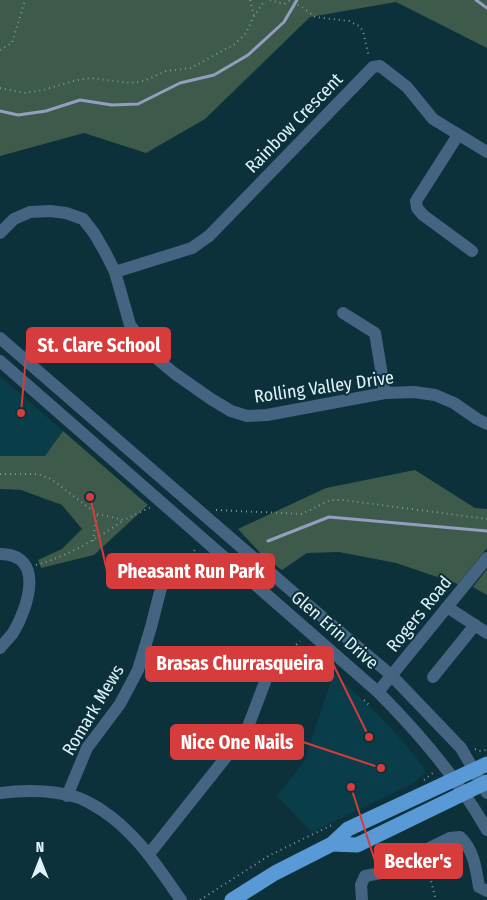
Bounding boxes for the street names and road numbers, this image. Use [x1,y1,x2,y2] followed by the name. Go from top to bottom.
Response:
[241,68,347,178] street label: Rainbow Crescent
[253,366,395,408] street label: Rolling Valley Drive
[382,572,456,656] street label: Rogers Road
[287,586,383,674] street label: Glen Erin Drive
[57,660,129,759] street label: Romark Mews

